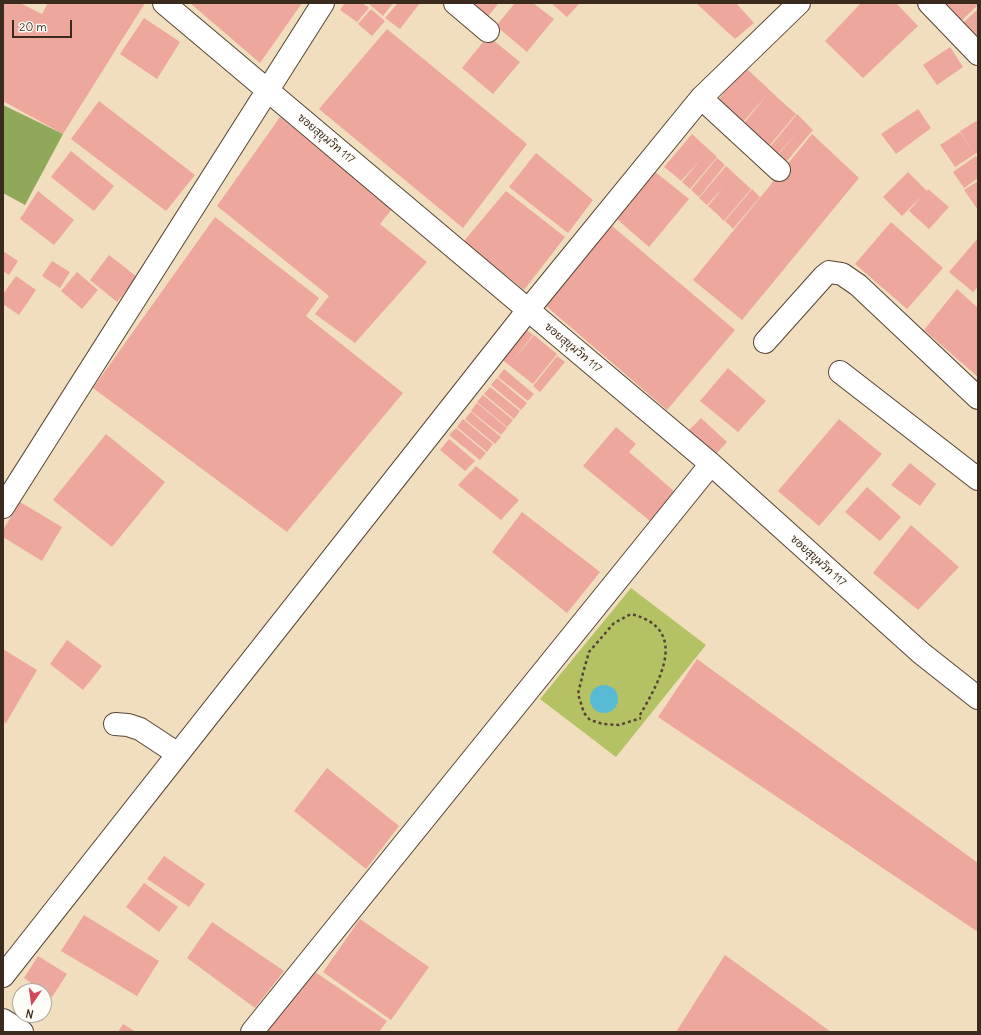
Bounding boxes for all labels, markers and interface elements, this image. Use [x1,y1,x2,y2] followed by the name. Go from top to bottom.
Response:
[14,12,74,38] scale bar
[19,19,47,34] text: 20 m
[295,111,357,167] street label: ซอยสุขุมวิท 117
[542,320,604,376] street label: ซอยสุขุมวิท 117
[788,533,848,589] street label: ซอยสุขุมวิท 117
[12,983,52,1023] north arrow
[24,1006,35,1021] text: N

